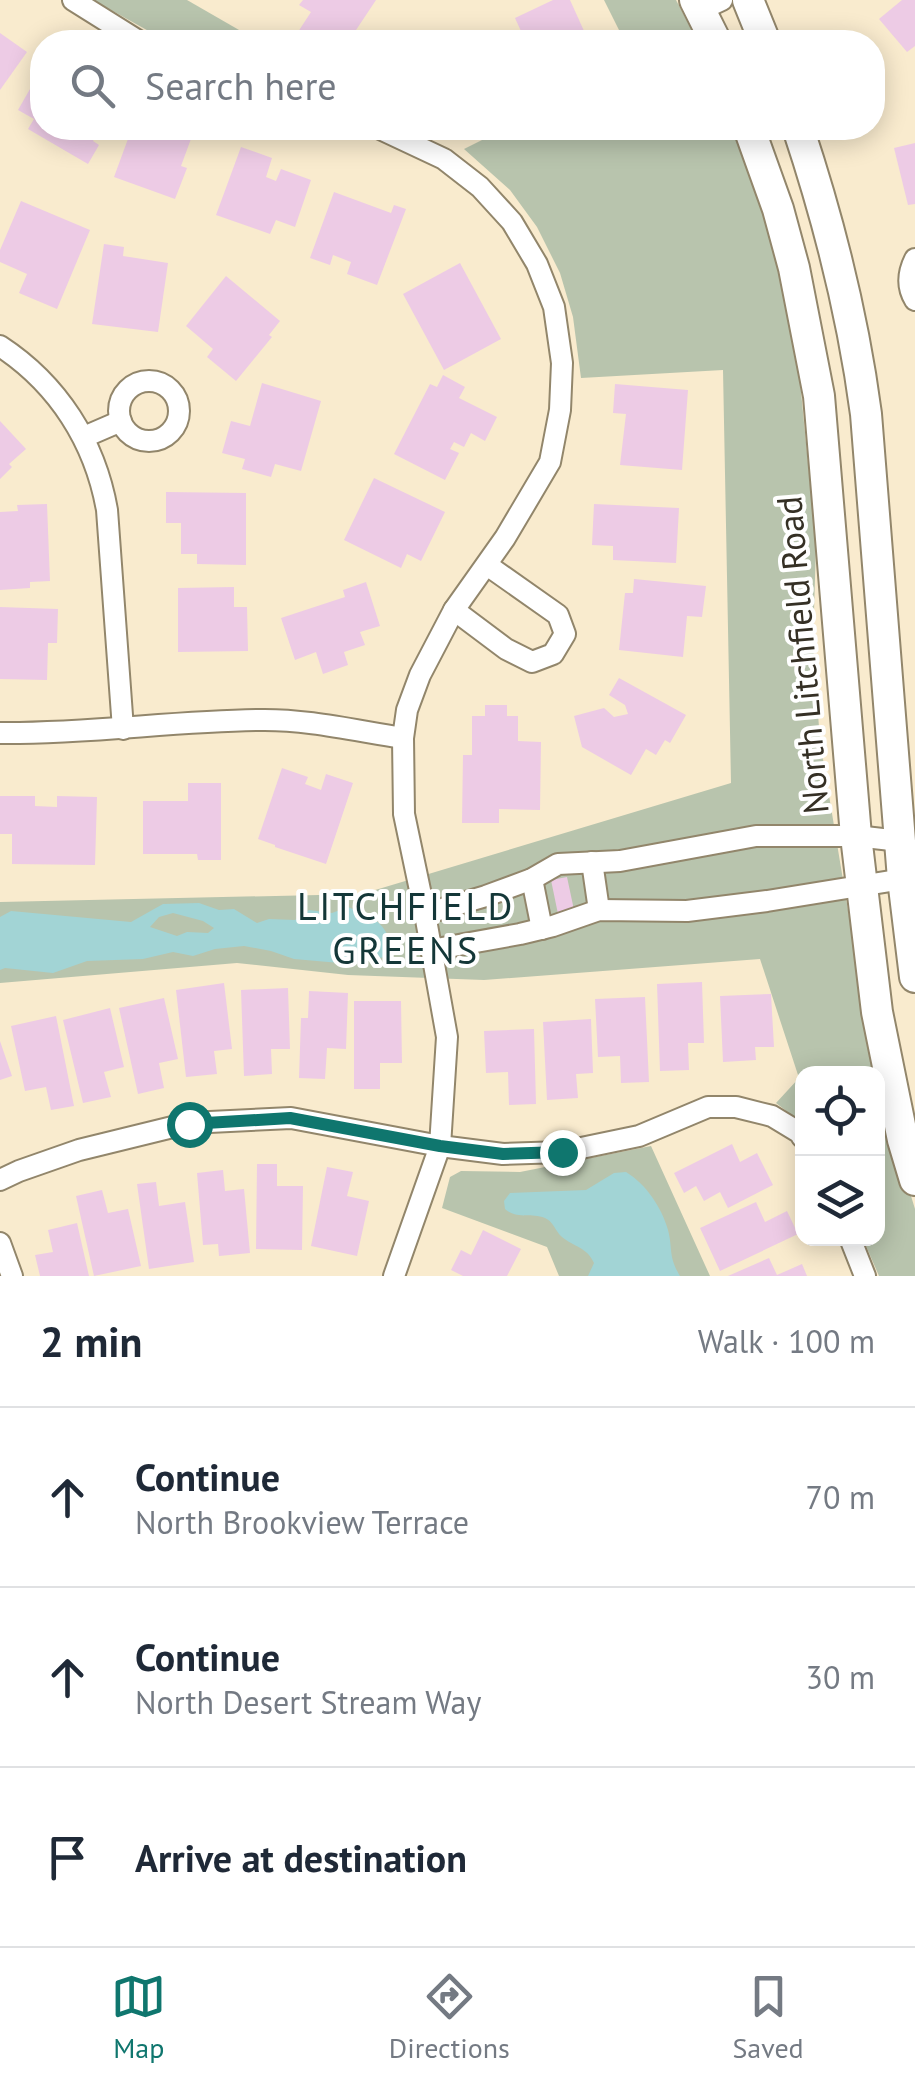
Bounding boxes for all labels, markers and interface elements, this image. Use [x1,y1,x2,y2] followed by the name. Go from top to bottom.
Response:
[30,30,885,140] search box
[65,58,120,113] icon: search
[145,61,337,110] text: Search here
[765,494,839,816] street label: North Litchfield Road
[297,881,515,974] district label: LITCHFIELD GREENS
[795,1066,885,1246] map controls
[795,1066,885,1156] button: locate
[167,1102,213,1148] route start
[540,1130,586,1176] route end
[795,1156,885,1246] button: layers
[40,1314,142,1369] text: 2 min
[698,1320,875,1362] text: Walk · 100 m
[135,1452,280,1501] text: Continue
[40,1470,95,1525] icon: ahead
[806,1476,875,1518] text: 70 m
[135,1501,469,1543] text: North Brookview Terrace
[135,1632,280,1681] text: Continue
[40,1650,95,1705] icon: ahead
[806,1656,875,1698] text: 30 m
[135,1681,481,1723] text: North Desert Stream Way
[40,1830,95,1885] icon: arrive
[135,1833,467,1882] text: Arrive at destination
[111,1969,166,2066] tab: Map
[389,1969,510,2066] tab: Directions
[732,1969,804,2066] tab: Saved

